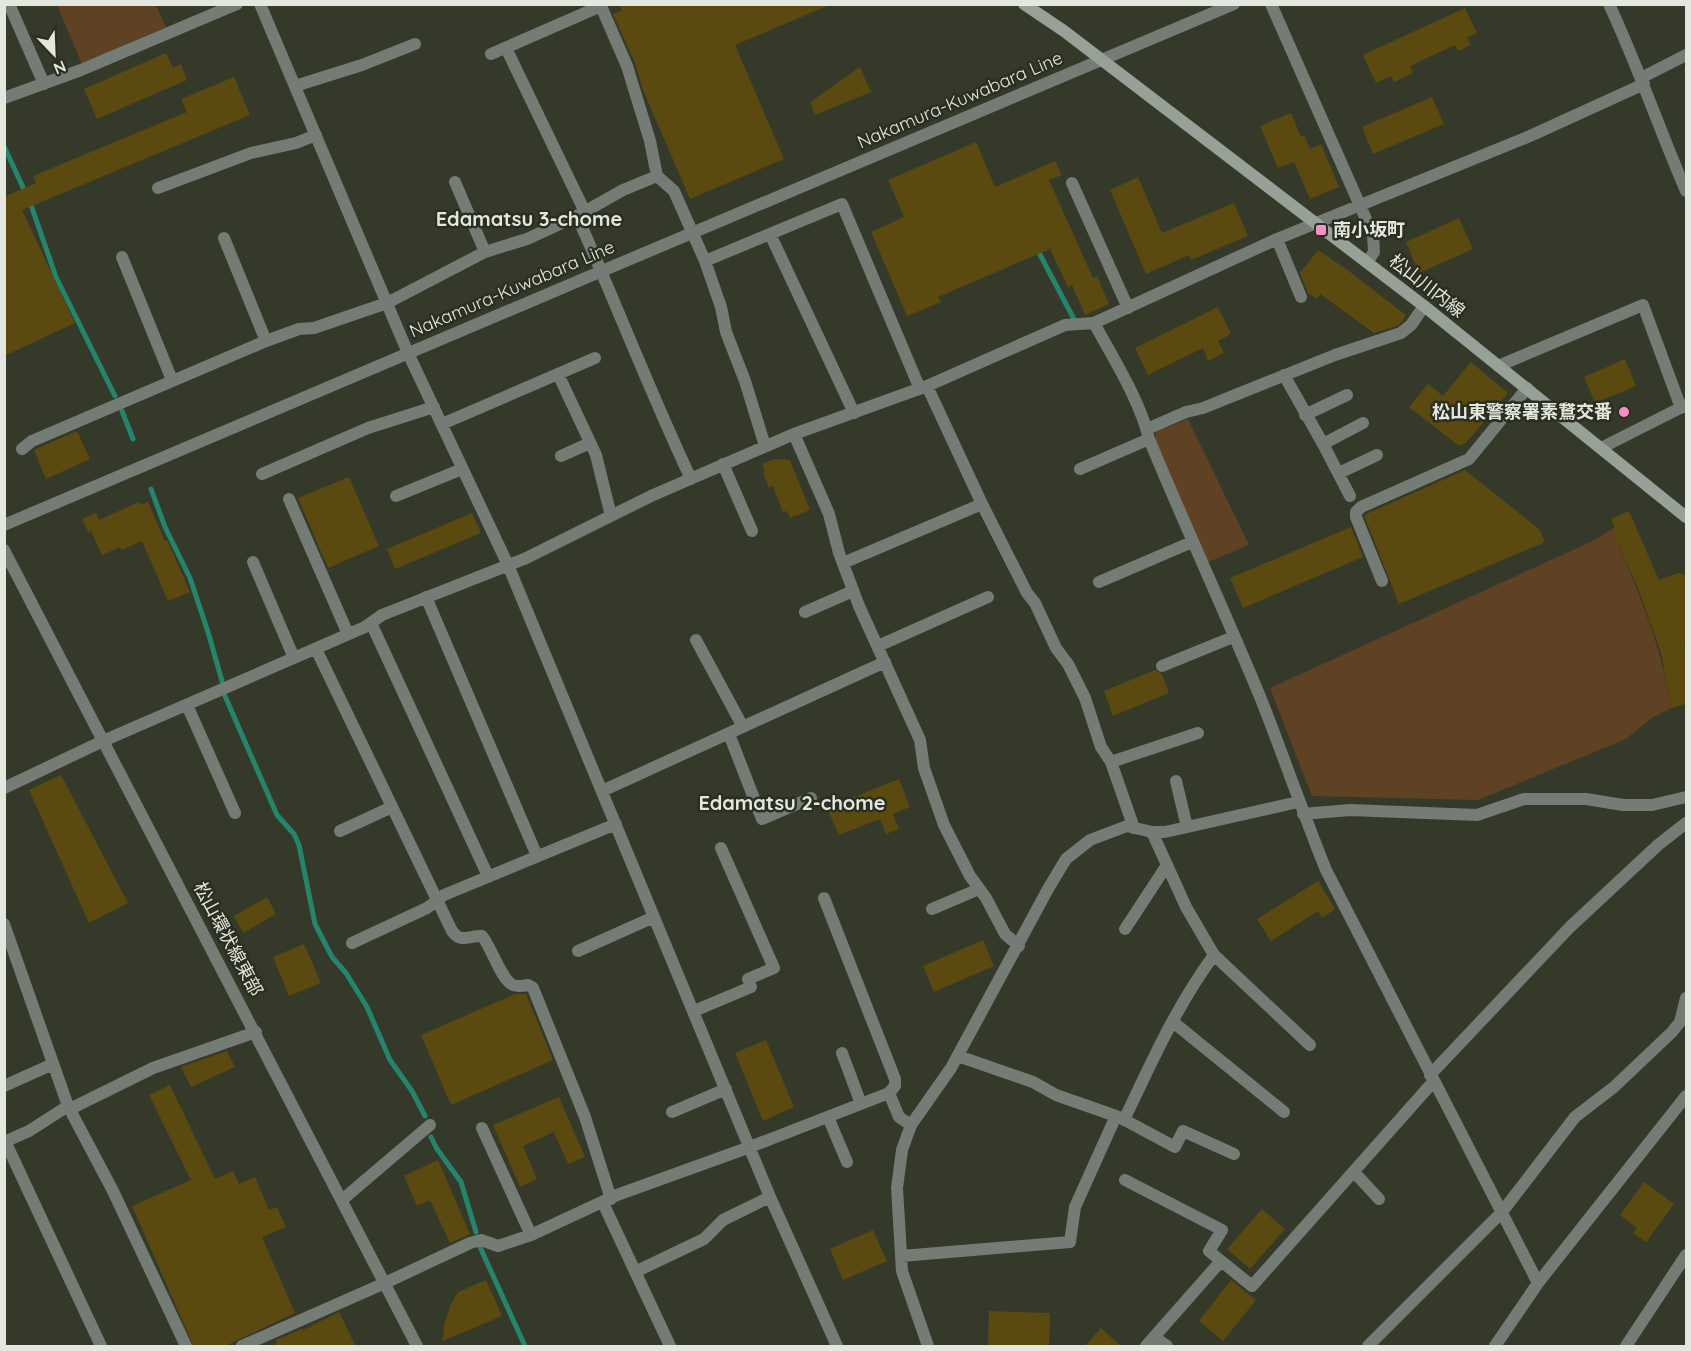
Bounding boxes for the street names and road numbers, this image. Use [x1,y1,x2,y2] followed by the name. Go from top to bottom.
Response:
[854,46,1066,153] street label: Nakamura-Kuwabara Line
[406,235,618,342] street label: Nakamura-Kuwabara Line
[1385,249,1470,322] street label: 松山川内線
[189,878,268,1000] street label: 松山環状線東部

